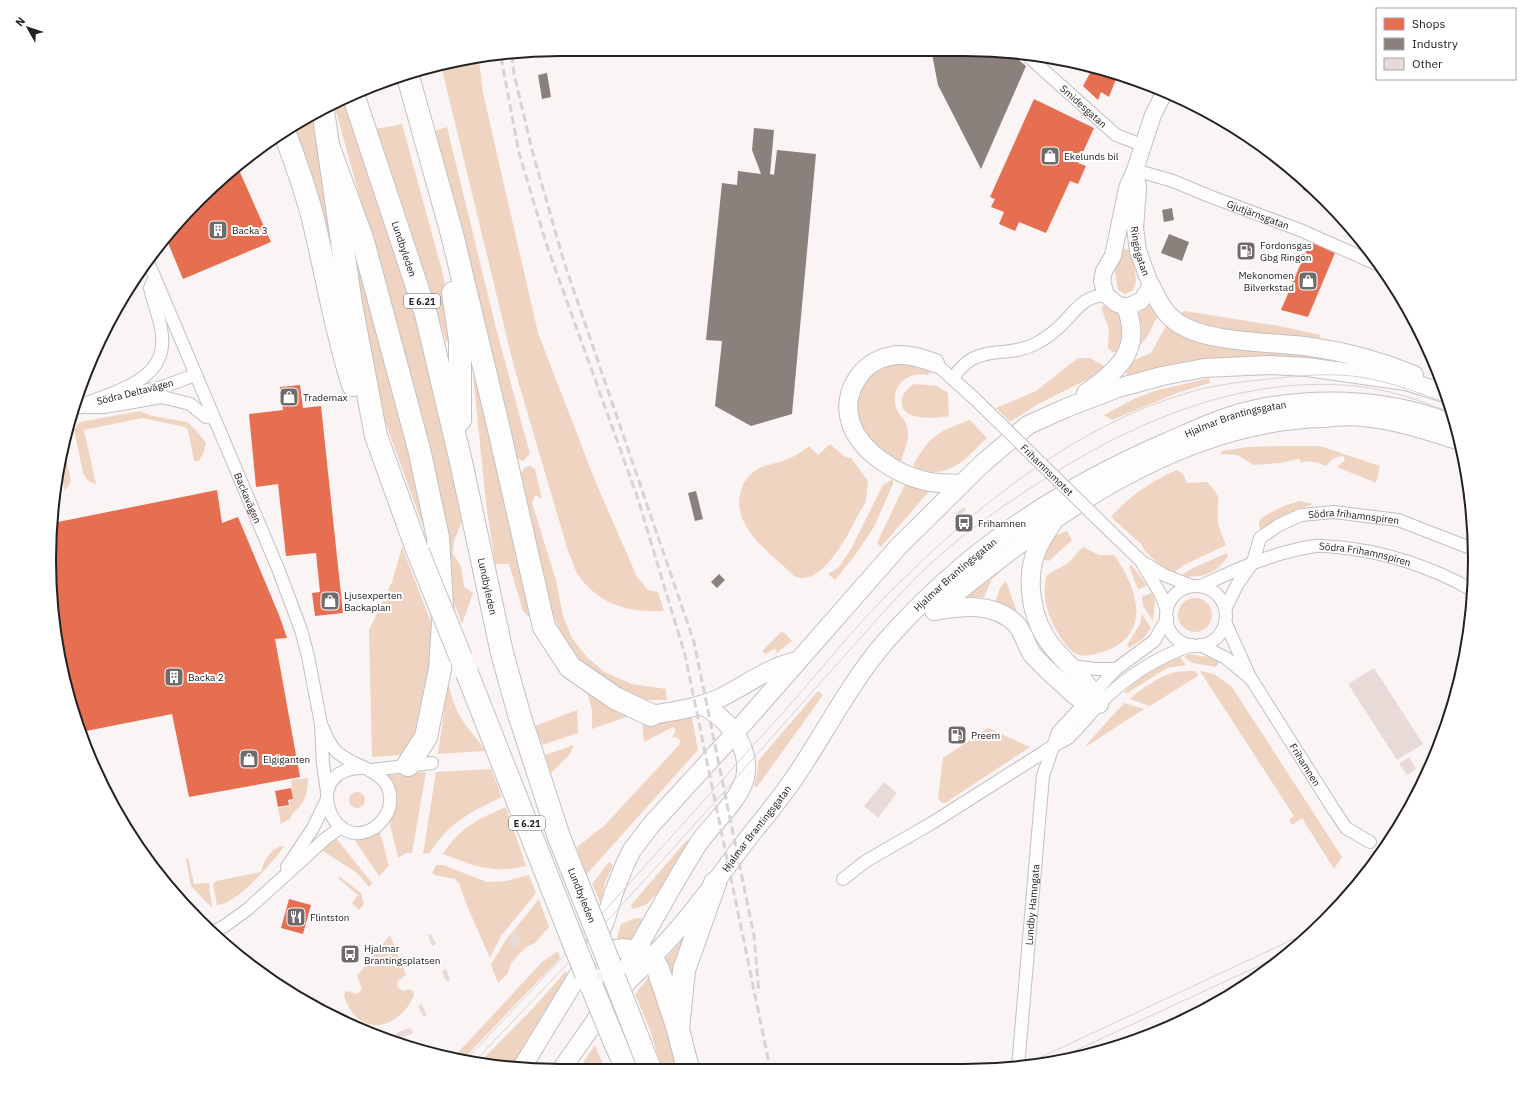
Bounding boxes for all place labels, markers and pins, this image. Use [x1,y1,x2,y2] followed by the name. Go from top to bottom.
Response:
[1039,145,1061,167] shop icon: Ekelunds bil
[1064,150,1119,163] place label: Ekelunds bil
[207,219,229,241] building icon: Backa 3
[232,224,268,237] place label: Backa 3
[1260,239,1312,264] place label: Fordonsgas Gbg Ringön
[1235,240,1257,262] fuel station icon: Fordonsgas Gbg Ringön
[1239,269,1294,294] place label: Mekonomen Bilverkstad
[1297,270,1319,292] shop icon: Mekonomen Bilverkstad
[278,386,300,408] shop icon: Trademax
[303,391,348,404] place label: Trademax
[953,512,975,534] bus stop icon: Frihamnen
[978,517,1026,530] place label: Frihamnen
[344,589,402,614] place label: Ljusexperten Backaplan
[319,590,341,612] shop icon: Ljusexperten Backaplan
[163,666,185,688] building icon: Backa 2
[188,671,224,684] place label: Backa 2
[946,724,968,746] fuel station icon: Preem
[971,729,1000,742] place label: Preem
[238,748,260,770] shop icon: Elgiganten
[263,753,310,766] place label: Elgiganten
[285,906,307,928] restaurant icon: Flintston
[310,911,350,924] place label: Flintston
[364,942,440,967] place label: Hjalmar Brantingsplatsen
[339,943,361,965] bus stop icon: Hjalmar Brantingsplatsen

